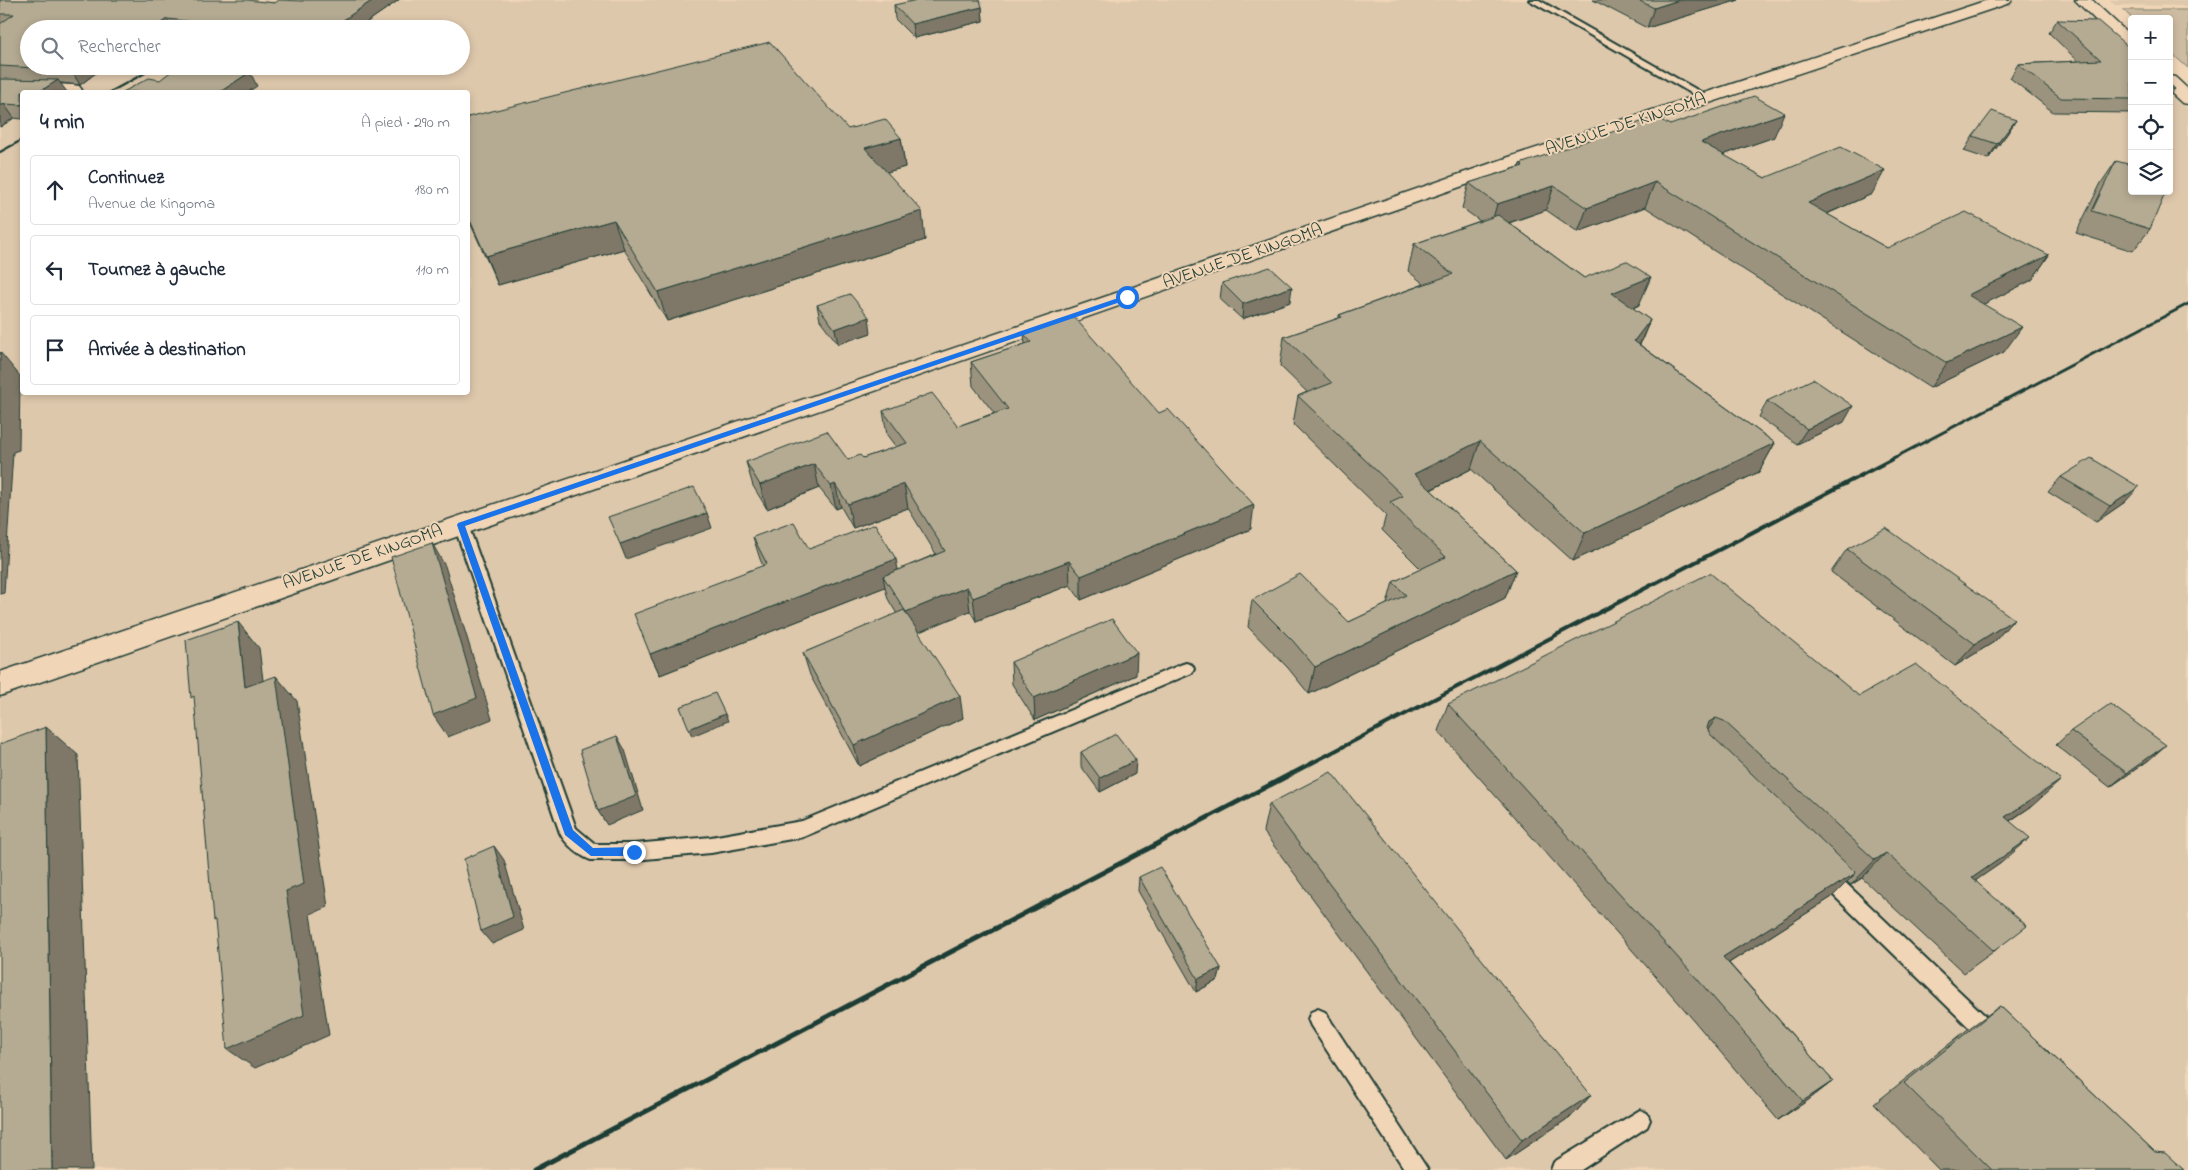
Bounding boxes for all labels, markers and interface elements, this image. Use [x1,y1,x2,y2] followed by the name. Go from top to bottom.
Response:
[2128,15,2173,195] map controls
[2128,15,2173,60] button: +
[20,20,470,75] search box
[38,34,66,62] icon: search
[78,34,161,61] text: Rechercher
[2128,60,2173,105] button: −
[1542,87,1710,163] street label: AVENUE DE KINGOMA
[2128,105,2173,150] button: locate
[40,108,84,138] text: 4 min
[361,111,450,135] text: À pied · 290 m
[2128,150,2173,195] button: layers
[88,165,164,192] text: Continuez
[41,176,69,204] icon: ahead
[415,178,449,202] text: 180 m
[88,192,215,216] text: Avenue de Kingoma
[1159,217,1327,297] street label: AVENUE DE KINGOMA
[41,256,69,284] icon: left
[88,257,225,284] text: Tournez à gauche
[415,258,449,282] text: 110 m
[1116,286,1139,309] route start
[41,336,69,364] icon: arrive
[88,337,246,364] text: Arrivée à destination
[279,518,447,598] street label: AVENUE DE KINGOMA
[623,841,646,864] route end

